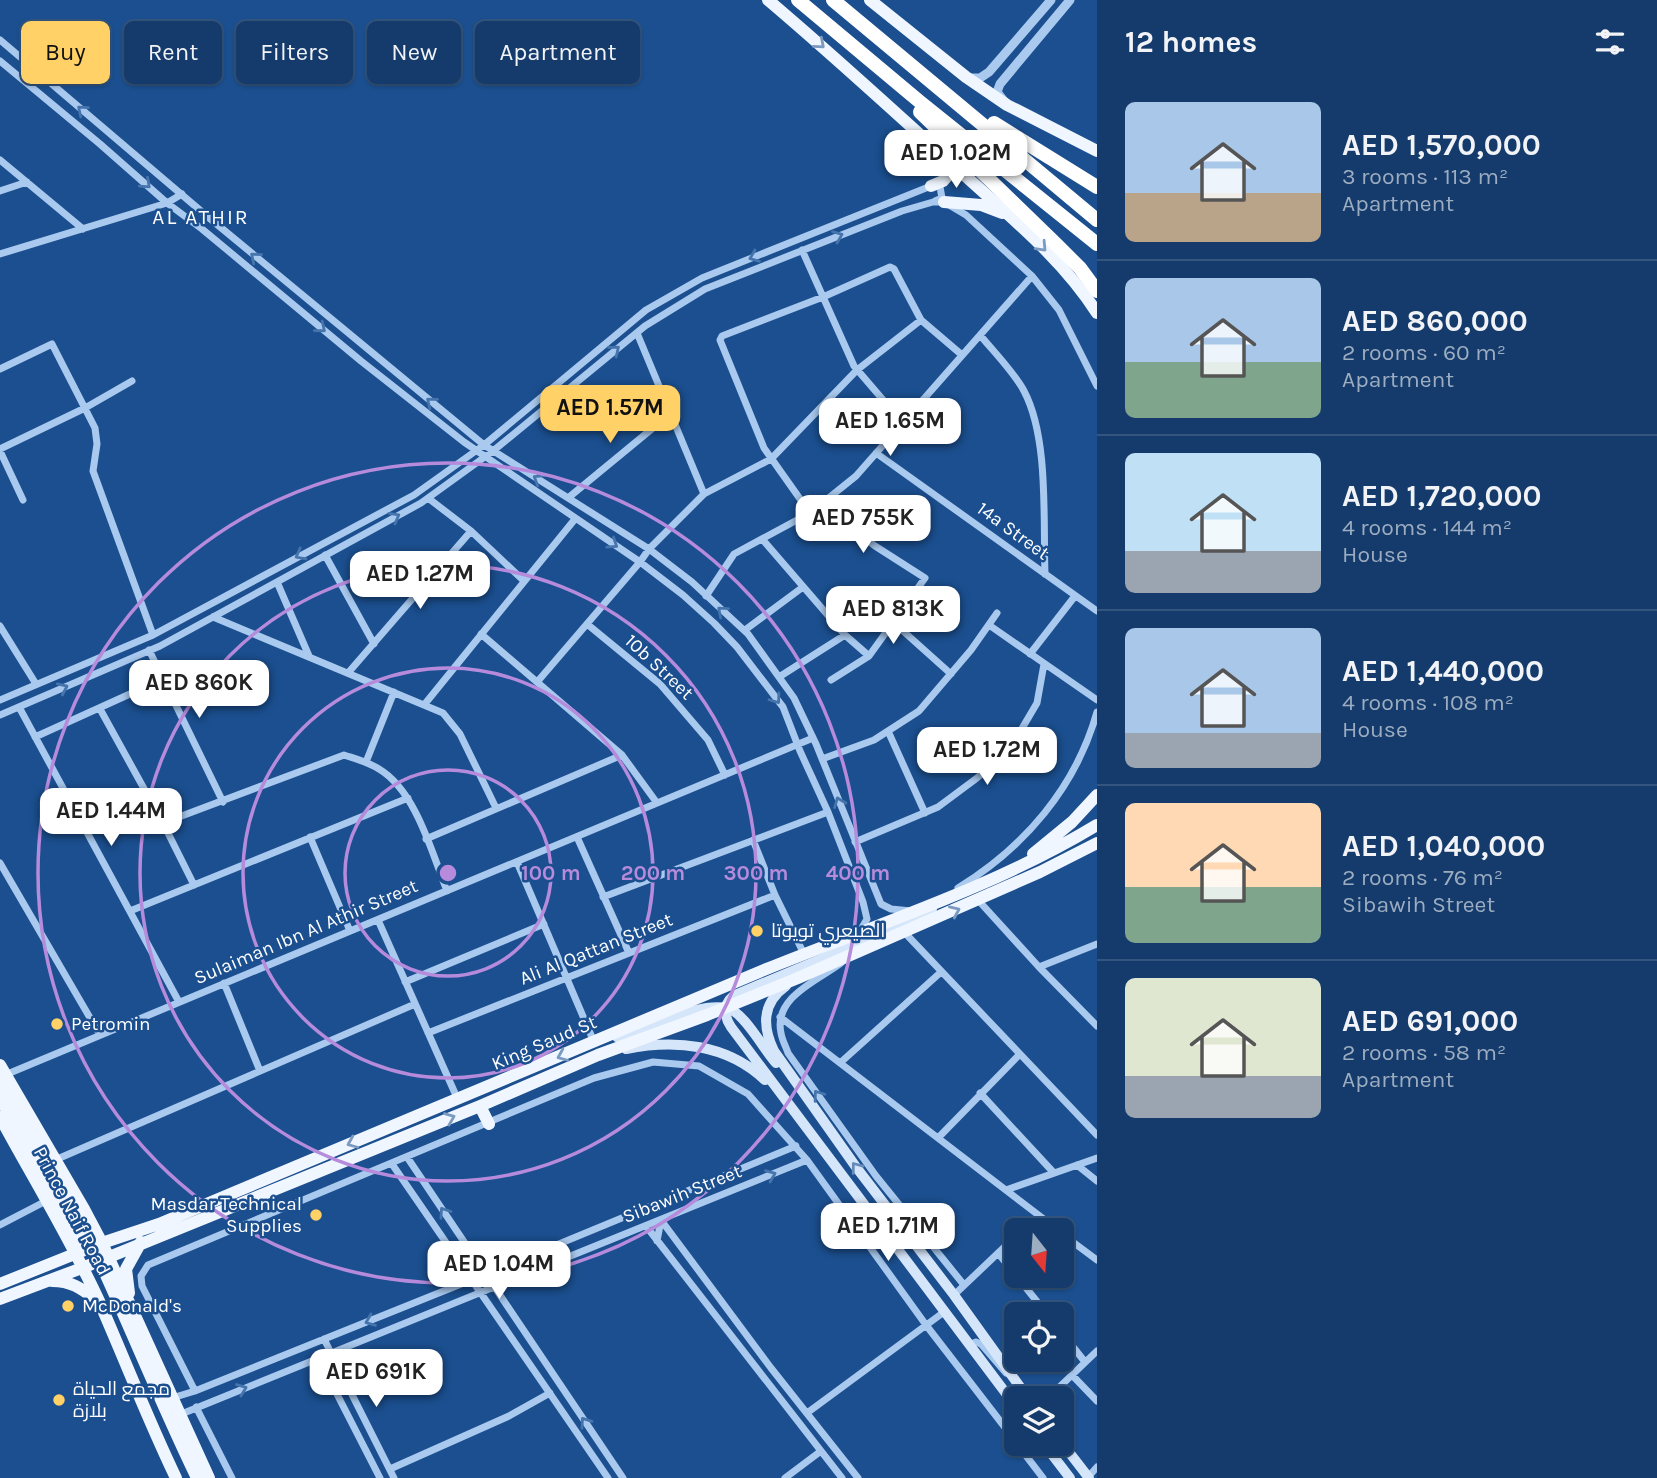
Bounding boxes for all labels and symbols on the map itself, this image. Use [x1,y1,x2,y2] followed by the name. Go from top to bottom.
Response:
[811,36,824,48] one-way arrow
[77,106,90,118] one-way arrow
[876,130,1036,190] pin: AED 1.02M
[138,176,151,188] one-way arrow
[152,205,250,229] district label: AL ATHIR
[831,230,843,244] one-way arrow
[1033,239,1046,252] one-way arrow
[749,249,761,263] one-way arrow
[251,253,264,265] one-way arrow
[313,320,326,332] one-way arrow
[608,346,620,359] one-way arrow
[530,386,690,445] pin: AED 1.57M
[426,398,439,410] one-way arrow
[810,398,970,458] pin: AED 1.65M
[532,475,545,488] one-way arrow
[791,496,935,555] pin: AED 755K
[973,497,1053,565] street label: 14a Street
[388,512,401,525] one-way arrow
[605,536,618,548] one-way arrow
[295,546,307,560] one-way arrow
[340,552,500,611] pin: AED 1.27M
[821,586,965,646] pin: AED 813K
[717,607,730,619] one-way arrow
[620,630,698,704] street label: 10b Street
[127,660,271,720] pin: AED 860K
[55,682,68,696] one-way arrow
[768,691,781,704] one-way arrow
[907,728,1067,787] pin: AED 1.72M
[31,788,191,848] pin: AED 1.44M
[834,797,848,809] one-way arrow
[436,861,460,885] centre of rings
[521,861,581,885] text: 100 m
[621,861,685,885] text: 200 m
[724,861,788,885] text: 300 m
[826,861,890,885] text: 400 m
[191,875,421,989] street label: Sulaiman Ibn Al Athir Street
[948,905,960,919] one-way arrow
[516,908,676,990] street label: Ali Al Qattan Street
[771,920,885,945] place label: الصيعري تويوتا
[749,923,765,939] marker: الصيعري تويوتا
[488,1011,600,1075] street label: King Saud St
[71,1013,151,1035] place label: Petromin
[49,1016,65,1032] marker: Petromin
[557,1047,569,1061] one-way arrow
[814,1090,826,1103] one-way arrow
[443,1113,455,1127] one-way arrow
[347,1134,359,1148] one-way arrow
[29,1143,115,1279] street label: Prince Naif Road
[619,1160,745,1228] street label: Sibawih Street
[851,1162,864,1175] one-way arrow
[763,1169,776,1183] one-way arrow
[151,1193,302,1237] place label: Masdar Technical Supplies
[808,1204,968,1263] pin: AED 1.71M
[308,1207,324,1223] marker: Masdar Technical Supplies
[439,1207,452,1220] one-way arrow
[1004,1218,1074,1288] north arrow
[419,1242,579,1301] pin: AED 1.04M
[82,1295,182,1317] place label: McDonald's
[60,1298,76,1314] marker: McDonald's
[365,1312,377,1326] one-way arrow
[304,1350,448,1409] pin: AED 691K
[73,1378,170,1422] place label: مجمع الحياة بلازة
[235,1384,247,1398] one-way arrow
[51,1392,67,1408] marker: مجمع الحياة بلازة
[581,1417,593,1430] one-way arrow

